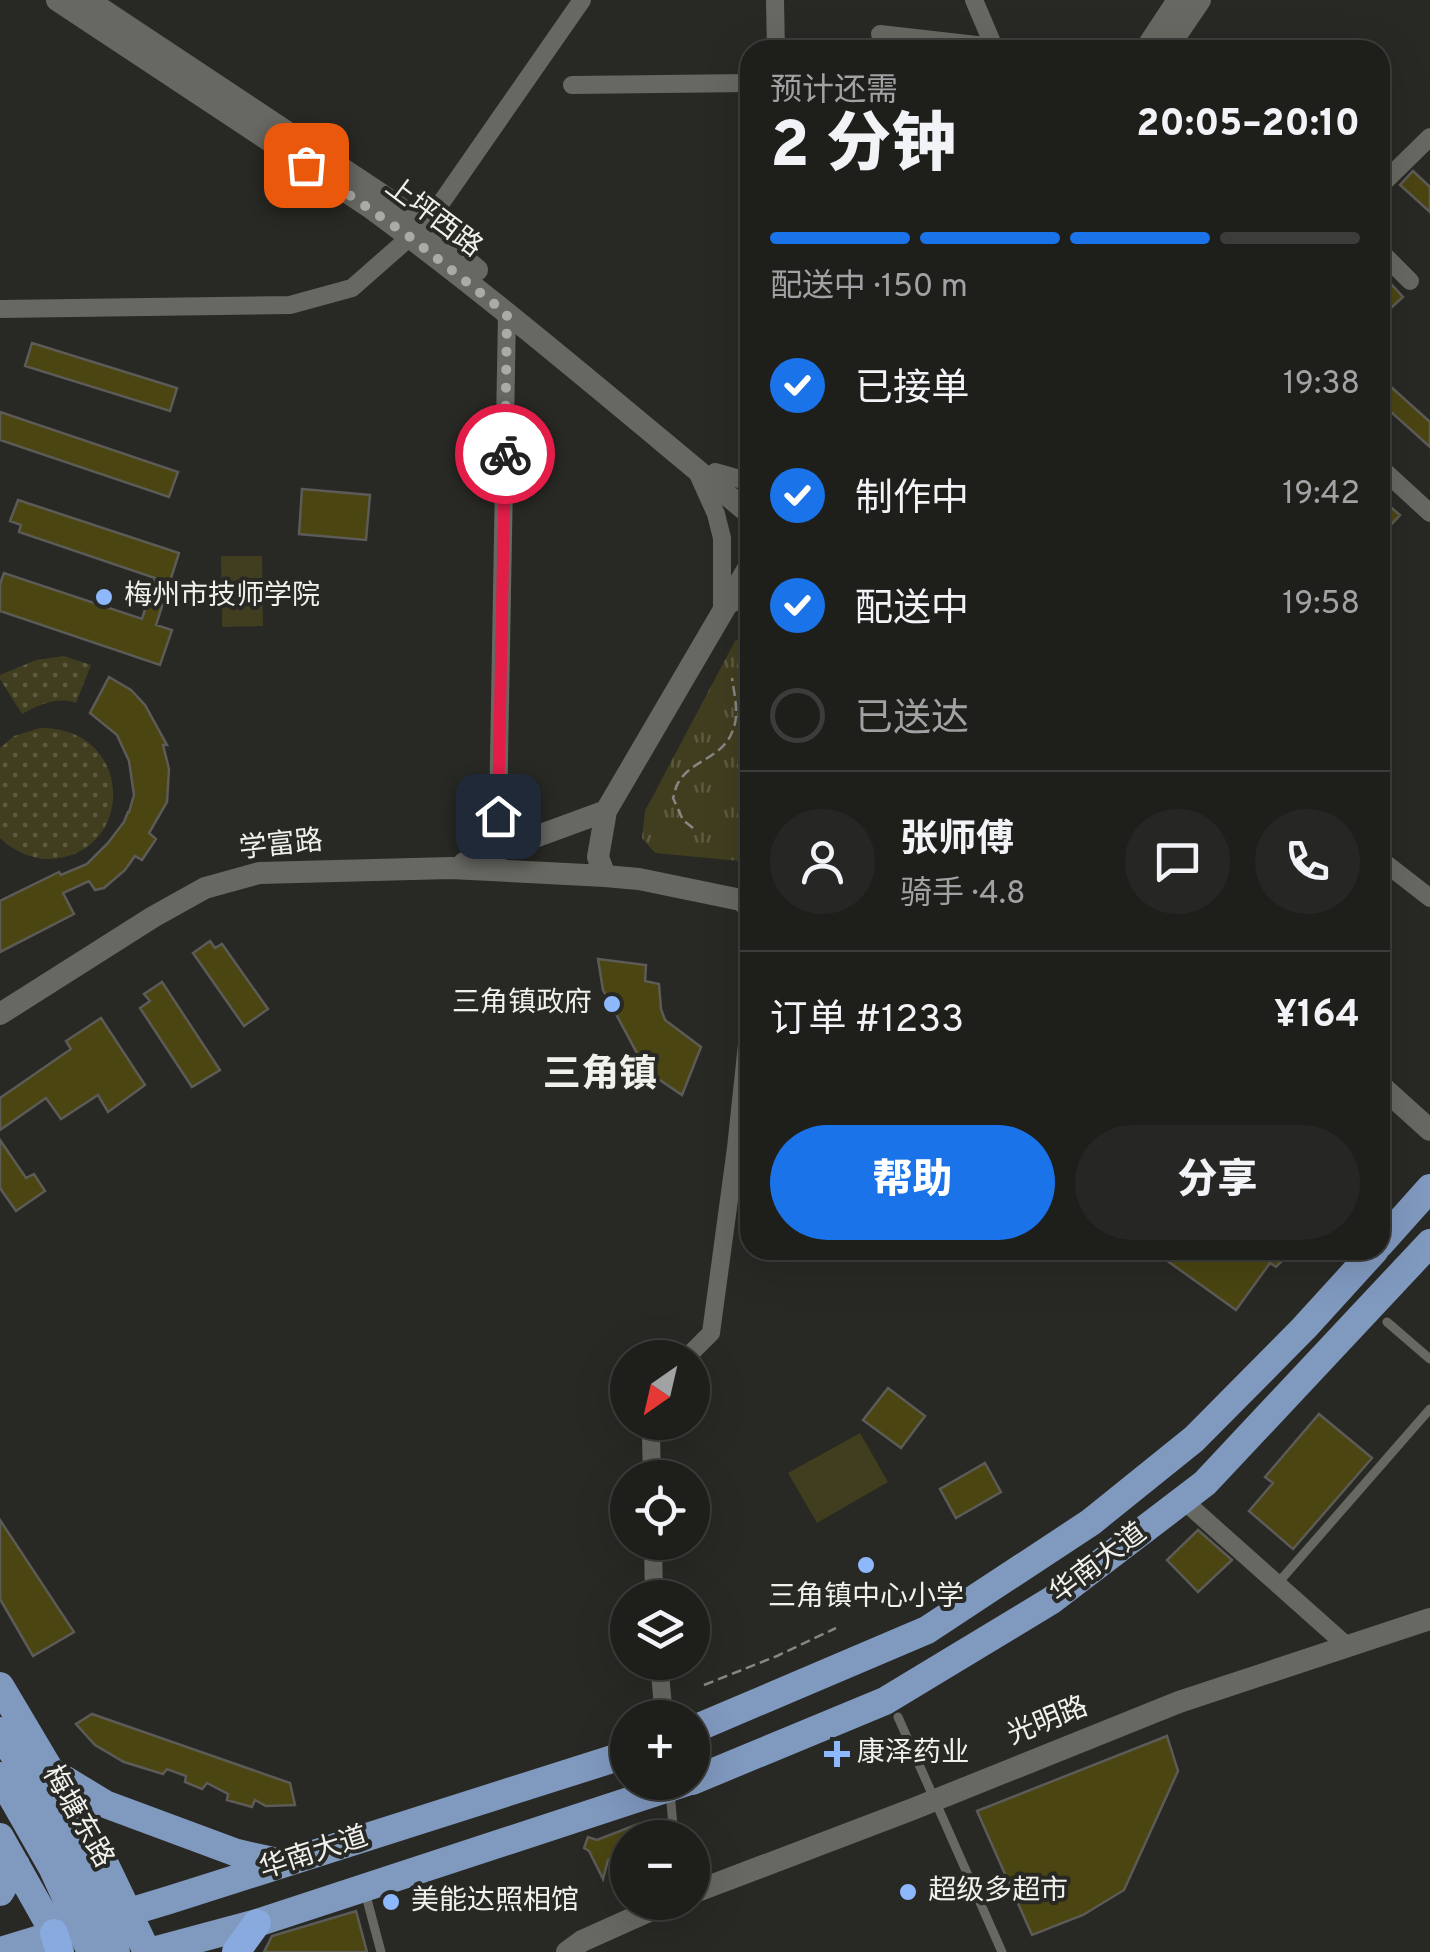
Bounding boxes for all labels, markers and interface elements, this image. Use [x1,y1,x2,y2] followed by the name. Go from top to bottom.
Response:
[770,72,898,112] text: 预计还需
[1136,101,1360,150] text: 20:05–20:10
[770,108,956,190] text: 2 分钟
[264,123,349,208] pin
[279,138,334,193] icon: bag
[377,170,489,266] street label: 上坪西路
[770,268,968,308] text: 配送中 · 150 m
[770,358,825,413] icon: check
[1283,365,1360,405] text: 19:38
[855,366,969,415] text: 已接单
[455,404,555,504] courier
[478,427,533,482] icon: bike
[770,468,825,523] icon: check
[1282,475,1360,515] text: 19:42
[855,476,969,525] text: 制作中
[770,578,825,633] icon: check
[124,579,320,615] place label: 梅州市技师学院
[1282,585,1360,625] text: 19:58
[93,586,115,608] marker: 梅州市技师学院
[855,586,969,635] text: 配送中
[855,696,969,745] text: 已送达
[456,774,541,859] pin
[471,789,526,844] icon: home
[770,809,875,914] button: person
[1125,809,1230,914] button: chat
[1255,809,1360,914] button: phone
[900,817,1014,866] text: 张师傅
[237,824,325,868] street label: 学富路
[900,875,1026,915] text: 骑手 · 4.8
[452,986,592,1022] place label: 三角镇政府
[1274,992,1360,1041] text: ¥164
[601,993,623,1015] marker: 三角镇政府
[770,997,964,1046] text: 订单 #1233
[543,1052,657,1101] district label: 三角镇
[770,1125,1055,1240] button: 帮助
[1075,1125,1360,1240] button: 分享
[610,1340,710,1440] north arrow
[610,1340,710,1920] map controls
[610,1460,710,1560] button: locate
[1043,1516,1155,1612] street label: 华南大道
[855,1554,877,1576] marker: 三角镇中心小学
[610,1580,710,1680] button: layers
[768,1580,964,1616] place label: 三角镇中心小学
[1002,1690,1094,1754] street label: 光明路
[610,1700,710,1800] button: +
[857,1736,969,1772] place label: 康泽药业
[826,1743,848,1765] marker: 康泽药业
[33,1759,121,1875] street label: 梅塘东路
[255,1820,373,1888] street label: 华南大道
[610,1820,710,1920] button: −
[928,1874,1068,1910] place label: 超级多超市
[897,1881,919,1903] marker: 超级多超市
[411,1884,579,1920] place label: 美能达照相馆
[380,1891,402,1913] marker: 美能达照相馆

